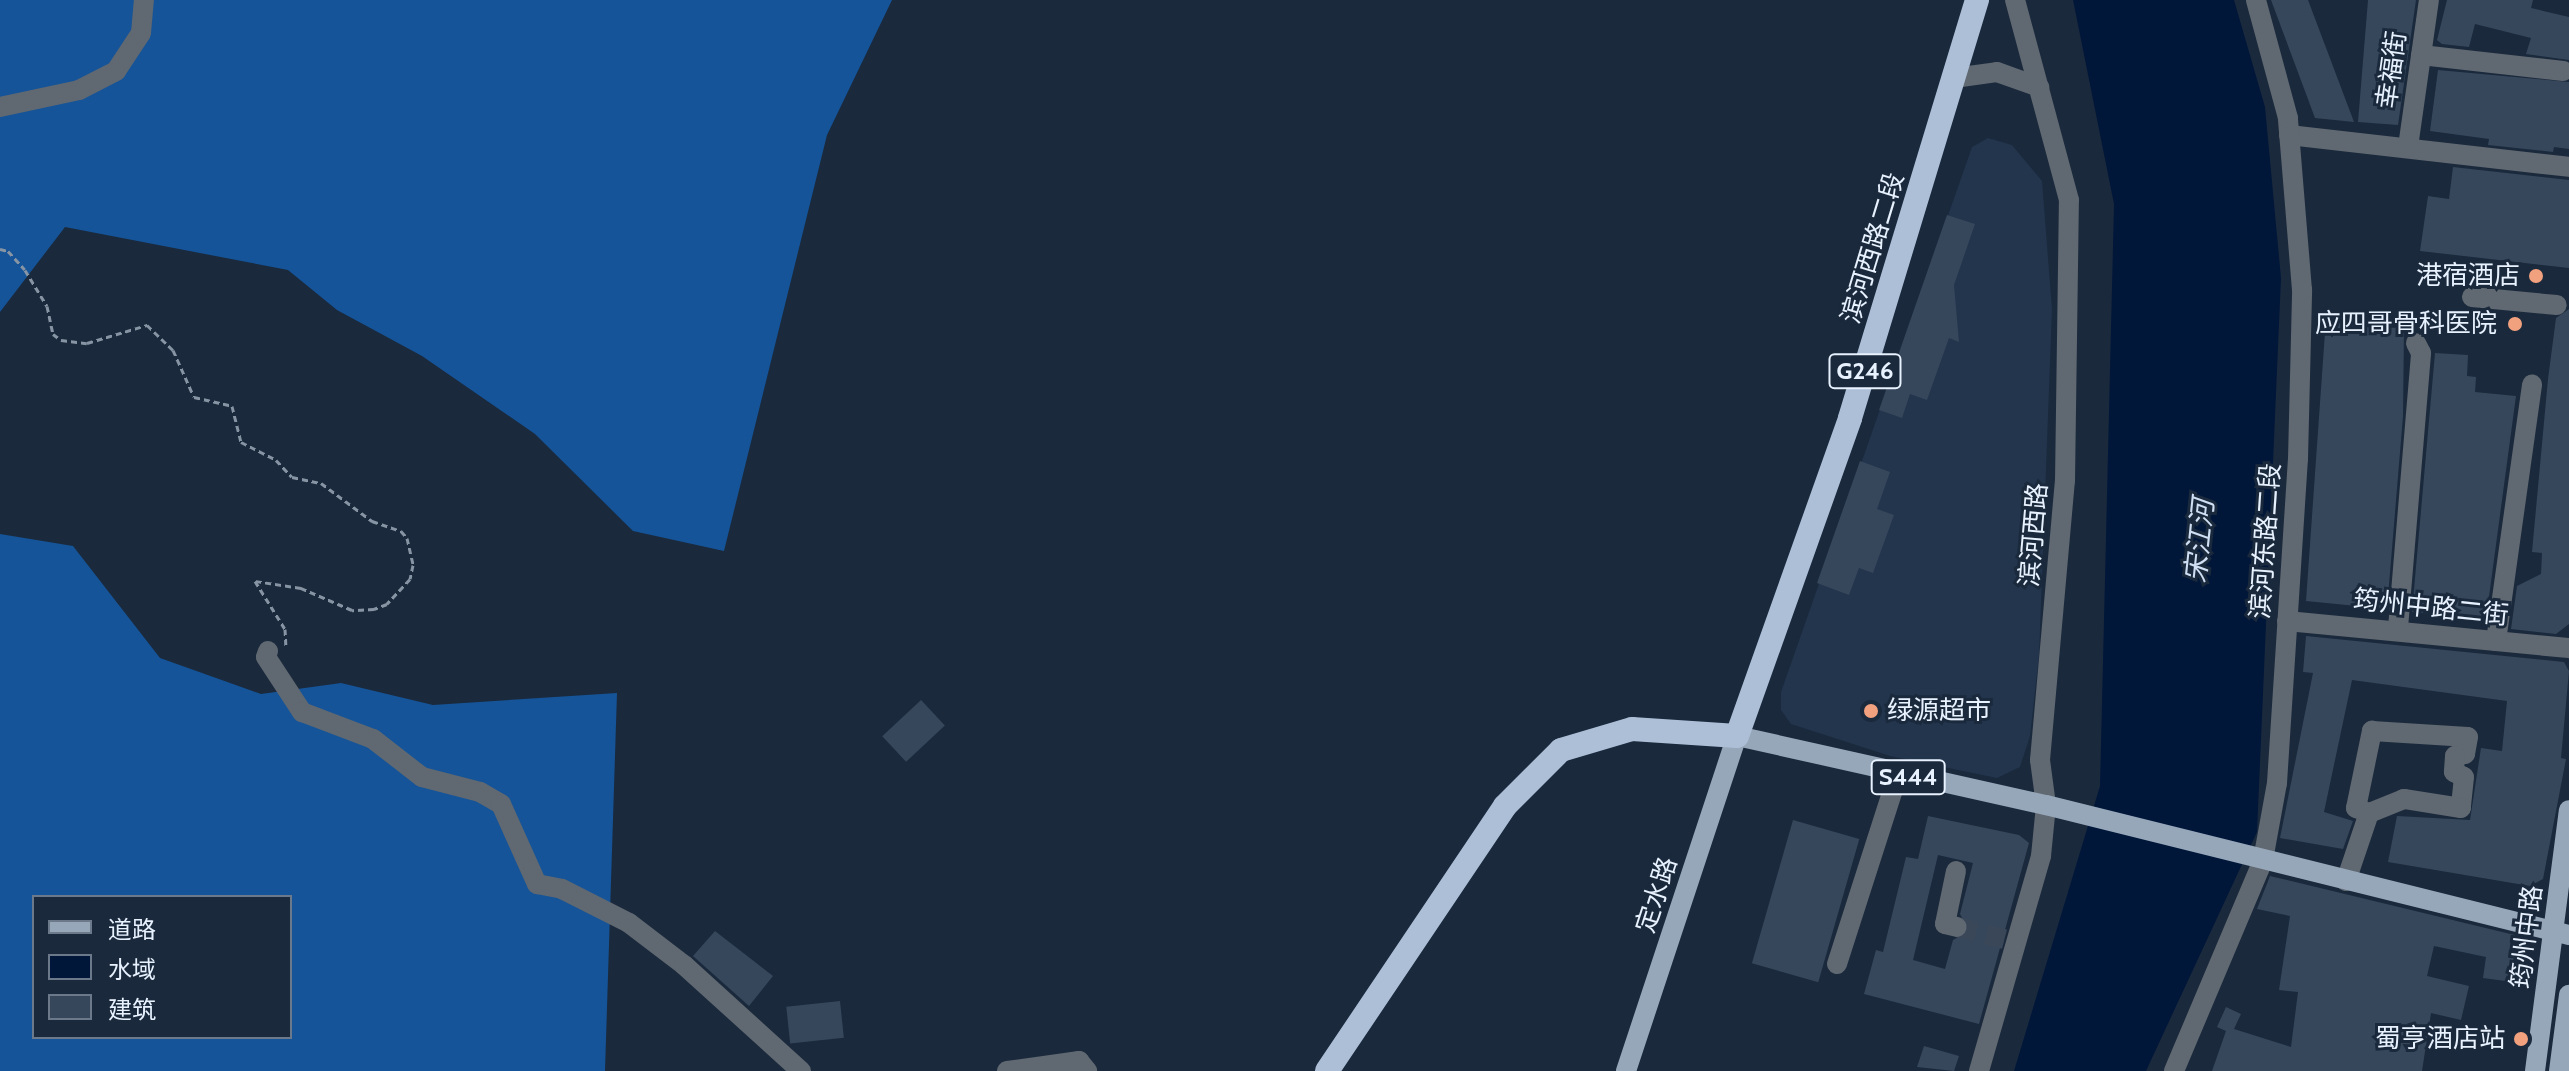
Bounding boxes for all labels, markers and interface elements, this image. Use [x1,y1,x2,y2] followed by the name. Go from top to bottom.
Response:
[2371,29,2413,111] street label: 幸福街
[1835,169,1911,327] street label: 滨河西路二段
[2416,260,2520,292] place label: 港宿酒店
[2527,267,2545,285] marker: 港宿酒店
[2315,308,2497,340] place label: 应四哥骨科医院
[2504,313,2526,335] marker: 应四哥骨科医院
[1827,351,1903,391] road number: G246
[2245,462,2287,620] street label: 滨河东路二段
[2014,482,2054,588] street label: 滨河西路
[2178,497,2220,585] water label: 宋江河
[2352,584,2510,632] street label: 筠州中路二街
[1887,695,1991,727] place label: 绿源超市
[1862,702,1880,720] marker: 绿源超市
[1870,757,1946,797] road number: S444
[1630,853,1684,937] street label: 定水路
[2505,883,2549,991] street label: 筠州中路
[32,895,292,1039] legend
[108,915,156,944] text: 道路
[108,955,156,984] text: 水域
[108,995,156,1024] text: 建筑
[2375,1023,2505,1055] place label: 蜀亨酒店站
[2512,1030,2530,1048] marker: 蜀亨酒店站

